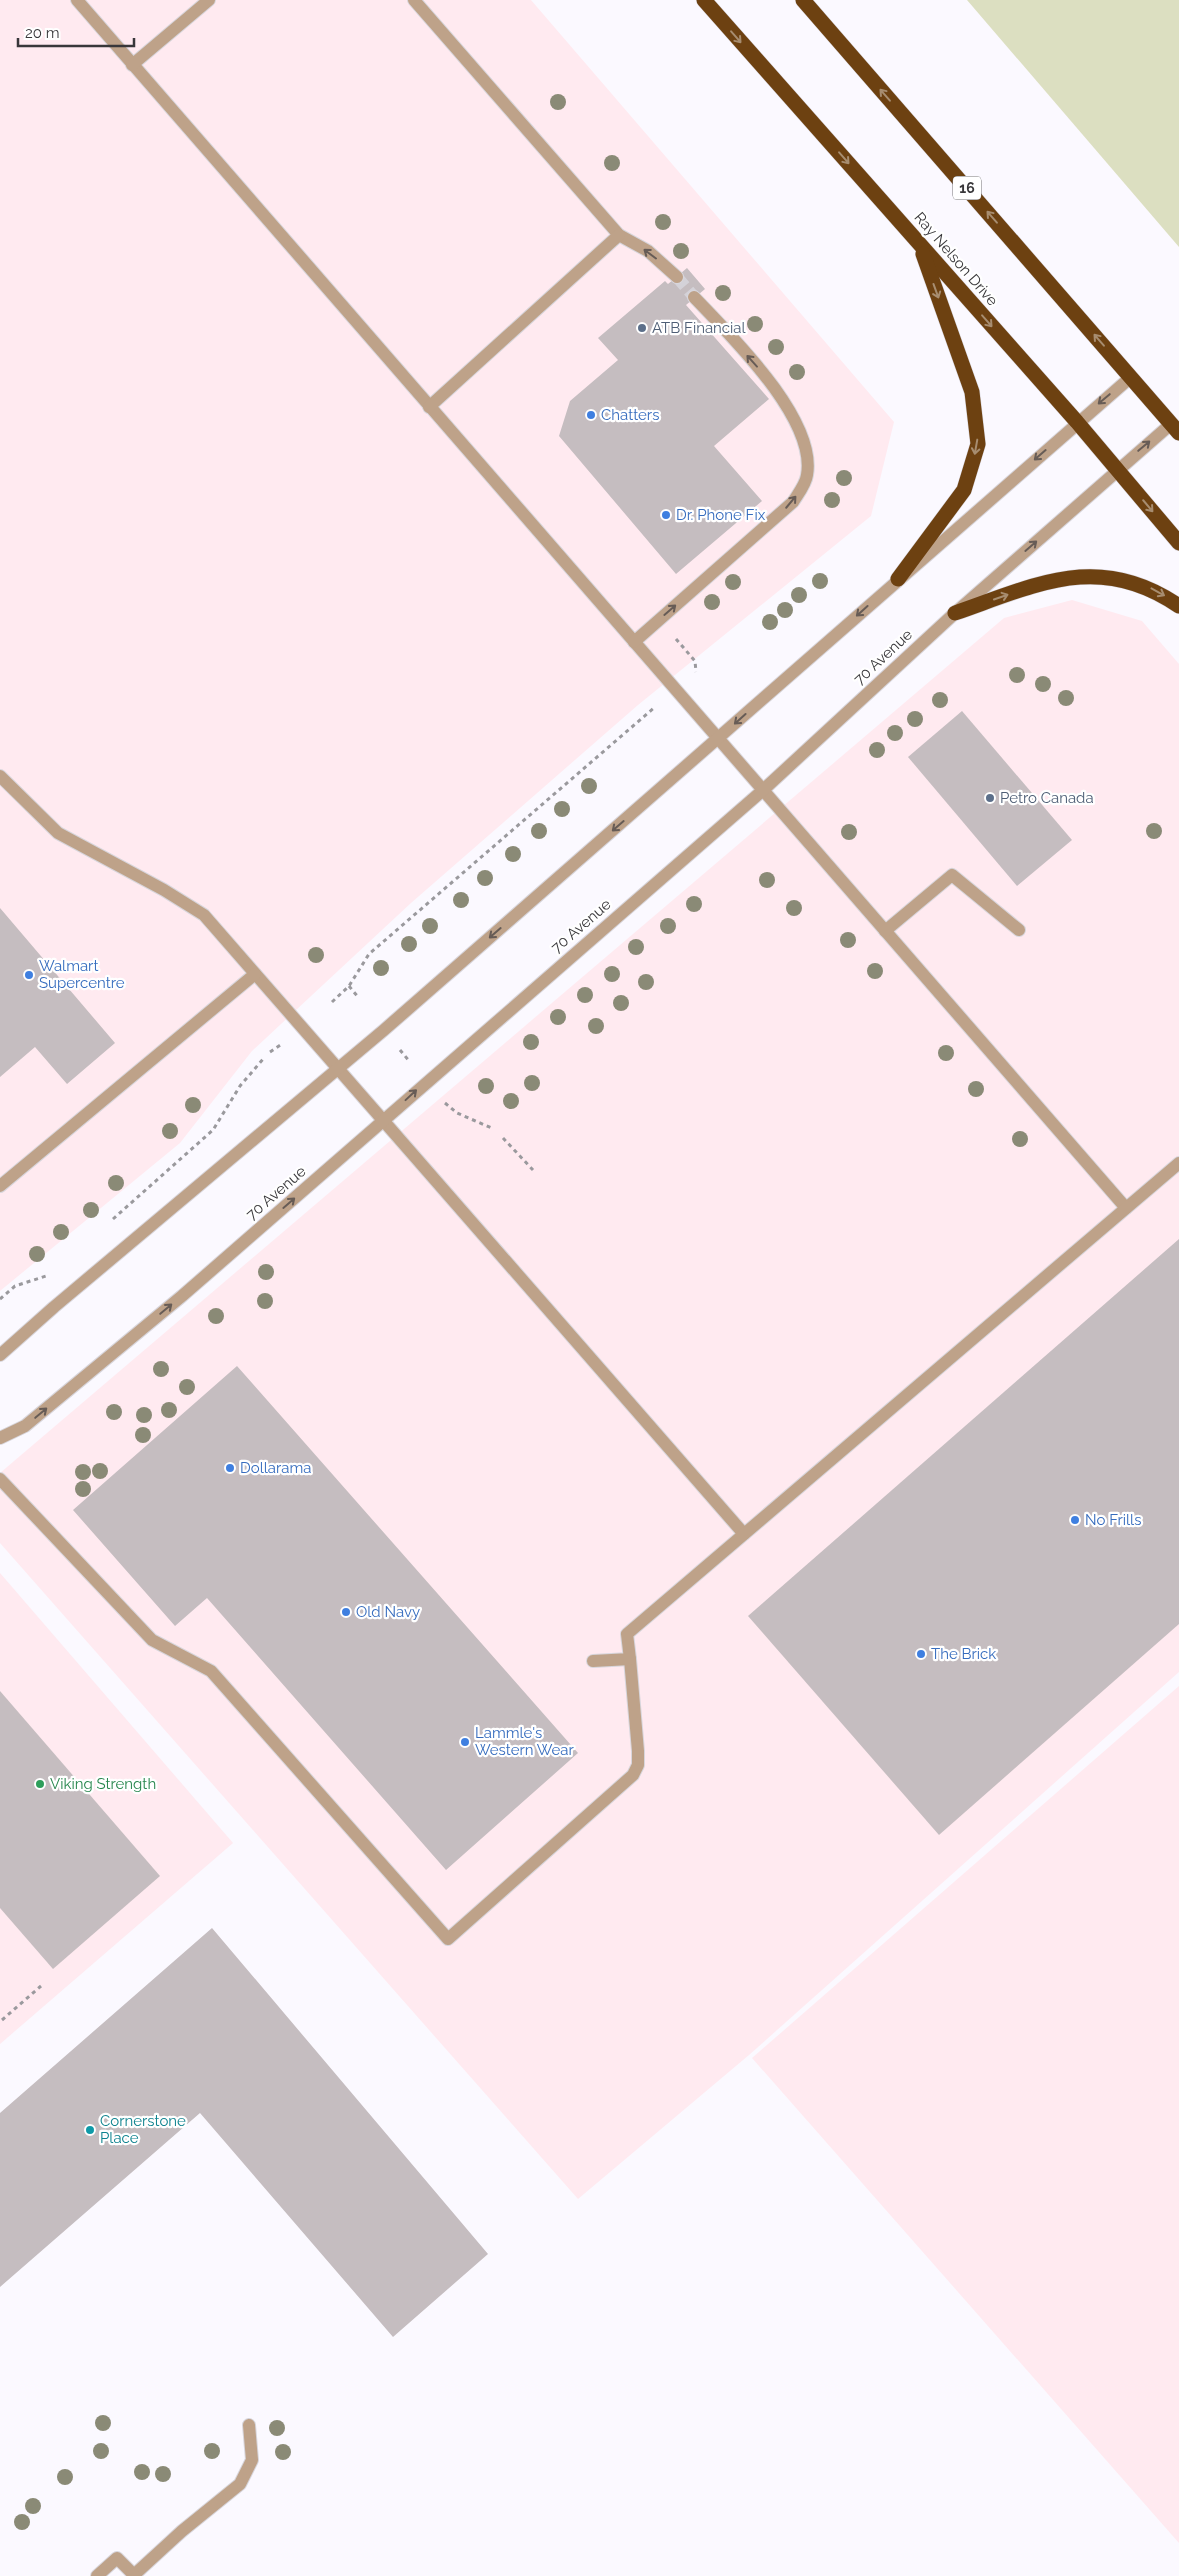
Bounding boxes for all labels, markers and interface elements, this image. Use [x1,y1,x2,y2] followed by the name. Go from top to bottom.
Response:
[18,15,134,47] scale bar
[25,24,60,42] text: 20 m
[730,30,742,43] one-way arrow
[879,88,891,101] one-way arrow
[838,152,849,165] one-way arrow
[953,177,981,200] road number: 16
[910,209,1002,310] street label: Ray Nelson Drive
[986,211,998,224] one-way arrow
[644,248,657,259] one-way arrow
[932,283,942,299] one-way arrow
[981,315,993,328] one-way arrow
[652,319,747,337] place label: ATB Financial
[636,322,648,334] marker: ATB Financial
[1093,333,1104,346] one-way arrow
[746,355,758,368] one-way arrow
[1097,394,1110,405] one-way arrow
[601,406,659,424] place label: Chatters
[585,409,597,421] marker: Chatters
[971,438,981,454] one-way arrow
[1137,441,1150,452] one-way arrow
[1034,449,1047,460] one-way arrow
[786,496,797,509] one-way arrow
[1142,499,1153,512] one-way arrow
[676,506,766,524] place label: Dr. Phone Fix
[660,509,672,521] marker: Dr. Phone Fix
[1024,540,1037,551] one-way arrow
[1150,587,1165,597] one-way arrow
[993,592,1008,601] one-way arrow
[664,605,677,616] one-way arrow
[855,605,868,617] one-way arrow
[850,625,916,689] street label: 70 Avenue
[733,713,746,725] one-way arrow
[1000,789,1094,807] place label: Petro Canada
[984,792,996,804] marker: Petro Canada
[611,820,624,832] one-way arrow
[547,895,615,957] street label: 70 Avenue
[489,927,502,939] one-way arrow
[39,957,125,992] place label: Walmart Supercentre
[23,969,35,981] marker: Walmart Supercentre
[405,1089,418,1101] one-way arrow
[242,1162,310,1224] street label: 70 Avenue
[283,1197,296,1209] one-way arrow
[160,1304,173,1315] one-way arrow
[34,1407,47,1418] one-way arrow
[240,1459,311,1477] place label: Dollarama
[224,1462,236,1474] marker: Dollarama
[1085,1511,1141,1529] place label: No Frills
[1069,1514,1081,1526] marker: No Frills
[356,1603,420,1621] place label: Old Navy
[340,1606,352,1618] marker: Old Navy
[931,1645,996,1663] place label: The Brick
[915,1648,927,1660] marker: The Brick
[475,1724,574,1759] place label: Lammle's Western Wear
[459,1736,471,1748] marker: Lammle's Western Wear
[50,1775,156,1793] place label: Viking Strength
[34,1778,46,1790] marker: Viking Strength
[100,2112,186,2147] place label: Cornerstone Place
[84,2124,96,2136] marker: Cornerstone Place

